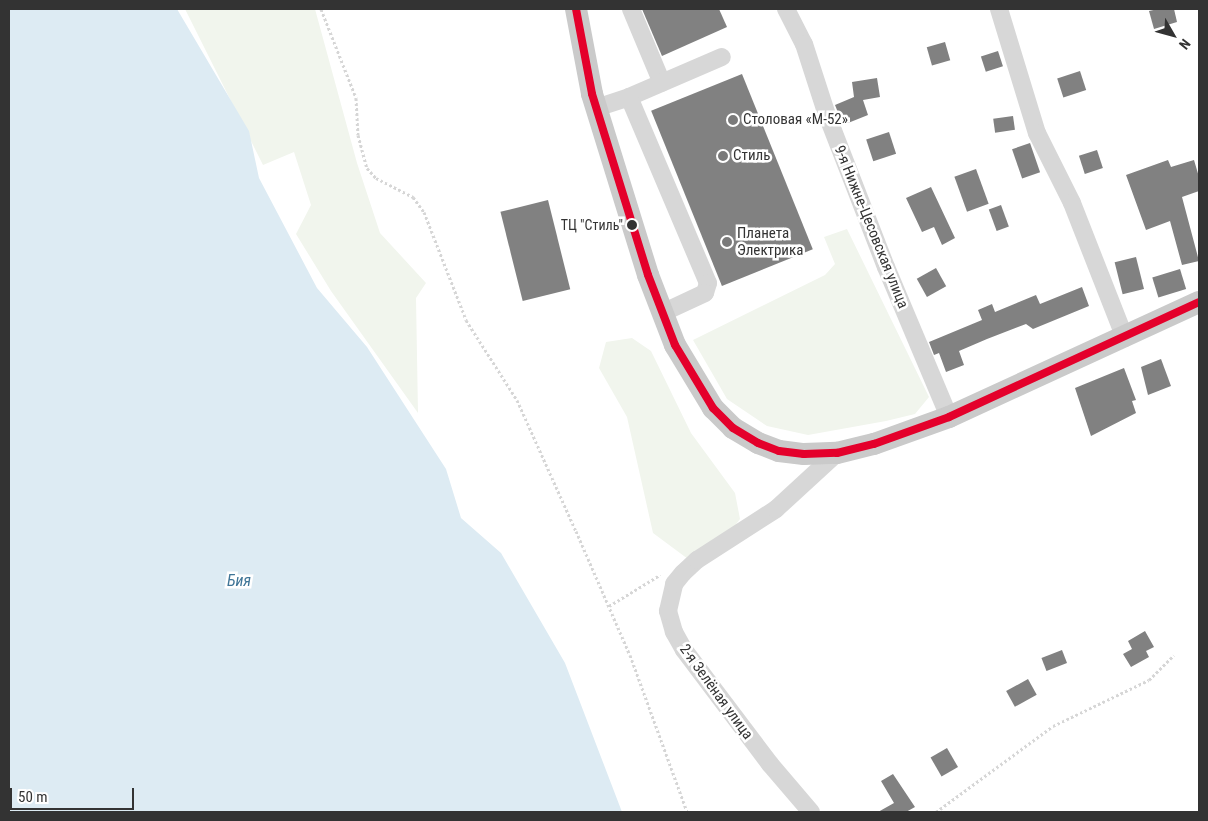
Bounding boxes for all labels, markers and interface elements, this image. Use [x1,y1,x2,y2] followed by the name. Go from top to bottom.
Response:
[1148,10,1198,60] north arrow
[1176,36,1194,53] text: N
[743,111,848,129] place label: Столовая «М-52»
[727,114,739,126] marker: Столовая «М-52»
[830,143,912,311] street label: 9-я Нижне-Цесовская улица
[733,147,770,165] place label: Стиль
[717,150,729,162] marker: Стиль
[561,217,623,233] place label: ТЦ "Стиль"
[627,220,637,230] marker: ТЦ "Стиль"
[737,224,803,259] place label: Планета Электрика
[721,236,733,248] marker: Планета Электрика
[227,571,251,591] water label: Бия
[675,641,757,743] street label: 2-я Зелёная улица
[12,778,136,810] scale bar
[18,788,48,806] text: 50 m

